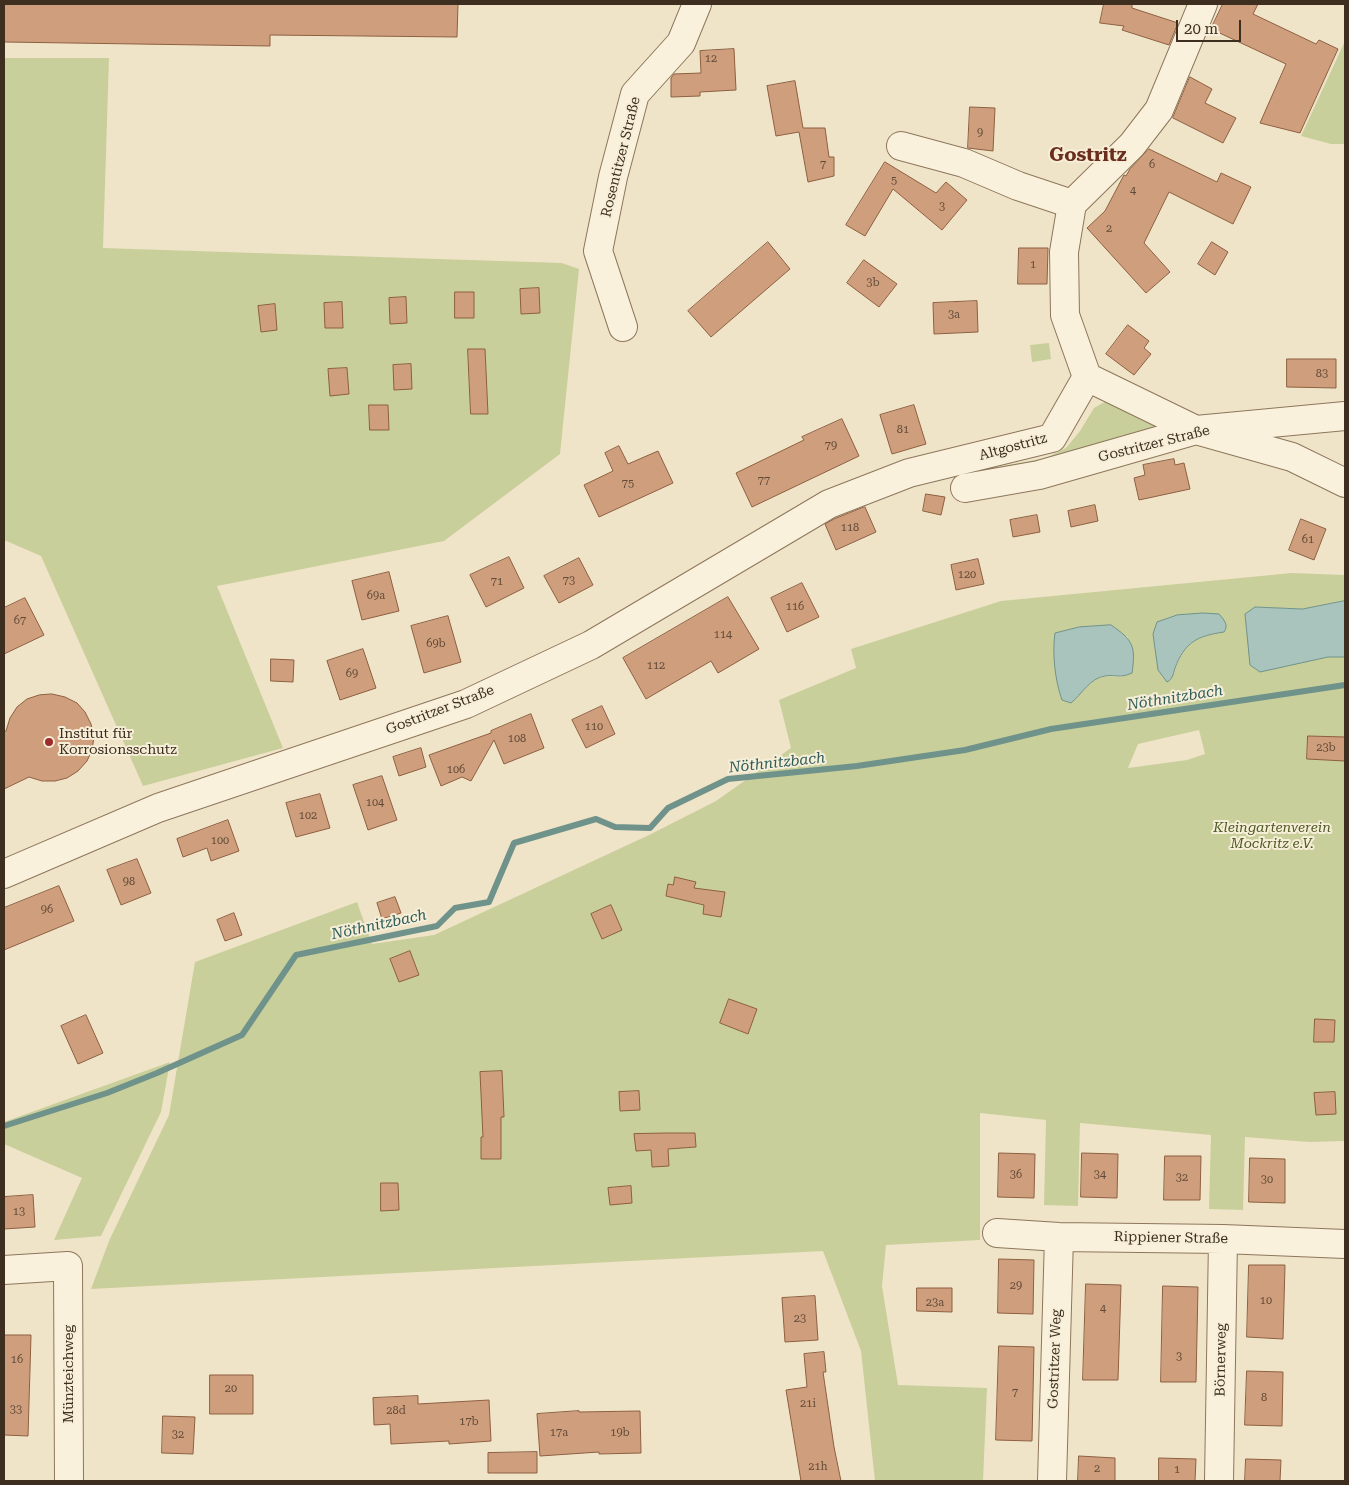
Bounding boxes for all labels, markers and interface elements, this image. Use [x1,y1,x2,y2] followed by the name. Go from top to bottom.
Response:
[1179,10,1244,42] scale bar
[1184,20,1218,38] text: 20 m
[705,52,717,66] house number: 12
[598,95,644,219] street label: Rosentitzer Straße
[977,126,983,140] house number: 9
[1049,144,1127,166] district label: Gostritz
[820,158,826,172] house number: 7
[1149,158,1155,172] house number: 6
[891,174,897,188] house number: 5
[1130,184,1136,198] house number: 4
[939,200,945,214] house number: 3
[1106,222,1112,236] house number: 2
[1030,258,1036,272] house number: 1
[866,276,880,290] house number: 3b
[948,308,960,322] house number: 3a
[1316,367,1328,381] house number: 83
[1097,422,1211,466] street label: Gostritzer Straße
[897,423,909,437] house number: 81
[977,430,1049,464] street label: Altgostritz
[825,439,837,453] house number: 79
[758,474,770,488] house number: 77
[622,477,634,491] house number: 75
[841,521,859,535] house number: 118
[1302,533,1314,547] house number: 61
[958,568,976,582] house number: 120
[563,574,575,588] house number: 73
[491,575,503,589] house number: 71
[367,589,385,603] house number: 69a
[786,600,804,614] house number: 116
[14,614,26,628] house number: 67
[714,628,732,642] house number: 114
[426,637,446,651] house number: 69b
[647,659,665,673] house number: 112
[346,667,358,681] house number: 69
[384,682,496,738] street label: Gostritzer Straße
[1126,682,1224,714] water label: Nöthnitzbach
[585,720,603,734] house number: 110
[59,726,177,759] place label: Institut für Korrosionsschutz
[508,732,526,746] house number: 108
[43,736,55,748] marker: Institut für Korrosionsschutz
[1316,741,1336,755] house number: 23b
[728,749,826,777] water label: Nöthnitzbach
[447,763,465,777] house number: 106
[366,796,384,810] house number: 104
[299,809,317,823] house number: 102
[1213,820,1331,852] park label: Kleingartenverein Mockritz e.V.
[211,834,229,848] house number: 100
[123,875,135,889] house number: 98
[41,903,53,917] house number: 96
[330,906,428,944] water label: Nöthnitzbach
[1010,1168,1022,1182] house number: 36
[1094,1168,1106,1182] house number: 34
[1176,1171,1188,1185] house number: 32
[1261,1173,1273,1187] house number: 30
[13,1205,25,1219] house number: 13
[1114,1229,1228,1247] street label: Rippiener Straße
[1010,1279,1022,1293] house number: 29
[1260,1294,1272,1308] house number: 10
[926,1296,944,1310] house number: 23a
[1100,1302,1106,1316] house number: 4
[1045,1309,1065,1409] street label: Gostritzer Weg
[794,1312,806,1326] house number: 23
[1212,1323,1230,1397] street label: Börnerweg
[61,1325,77,1423] street label: Münzteichweg
[1176,1350,1182,1364] house number: 3
[11,1353,23,1367] house number: 16
[225,1382,237,1396] house number: 20
[1012,1386,1018,1400] house number: 7
[1261,1391,1267,1405] house number: 8
[800,1397,816,1411] house number: 21i
[10,1403,22,1417] house number: 33
[386,1404,406,1418] house number: 28d
[459,1415,479,1429] house number: 17b
[550,1426,568,1440] house number: 17a
[610,1426,630,1440] house number: 19b
[172,1428,184,1442] house number: 32
[808,1460,828,1474] house number: 21h
[1094,1462,1100,1476] house number: 2
[1174,1463,1180,1477] house number: 1

